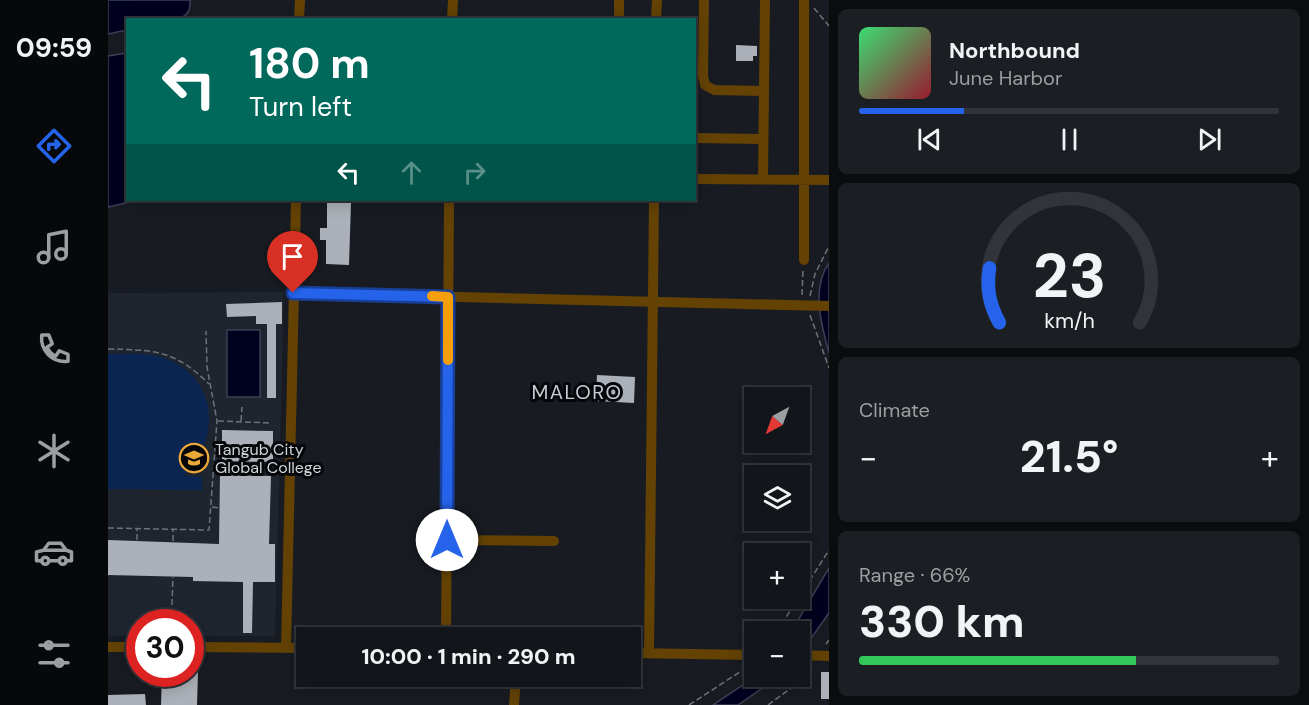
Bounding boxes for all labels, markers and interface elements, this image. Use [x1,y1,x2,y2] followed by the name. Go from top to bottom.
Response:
[16,30,92,65] text: 09:59
[249,36,370,91] text: 180 m
[949,36,1080,65] text: Northbound
[150,42,228,120] icon: left
[949,65,1062,91] text: June Harbor
[249,89,352,124] text: Turn left
[913,123,946,156] icon: previous
[1053,123,1086,156] icon: pause
[1193,123,1226,156] icon: next
[33,125,75,167] icon: directions
[332,156,365,189] icon: left
[395,156,428,189] icon: ahead
[458,156,491,189] icon: right
[33,226,75,268] icon: music
[267,231,318,293] pin
[1032,235,1106,316] text: 23
[276,240,309,273] icon: arrive
[1044,307,1094,335] text: km/h
[33,328,75,370] icon: phone
[531,379,623,405] district label: MALORO
[744,387,810,453] north arrow
[744,387,810,687] map controls
[859,397,930,423] text: Climate
[1020,427,1118,486] text: 21.5°
[33,430,75,472] icon: climate
[859,436,877,479] text: −
[1261,436,1279,479] text: +
[215,439,322,478] place label: Tangub City Global College
[178,442,210,474] school or university icon: Tangub City Global College
[744,465,810,531] button: layers
[415,508,479,572] position arrow
[33,531,75,573] icon: car
[744,543,810,609] button: +
[859,562,970,588] text: Range · 66%
[859,592,1025,651] text: 330 km
[126,609,204,687] speed limit sign: 30
[744,621,810,687] button: −
[33,633,75,675] icon: filters
[361,642,576,671] text: 10:00 · 1 min · 290 m

